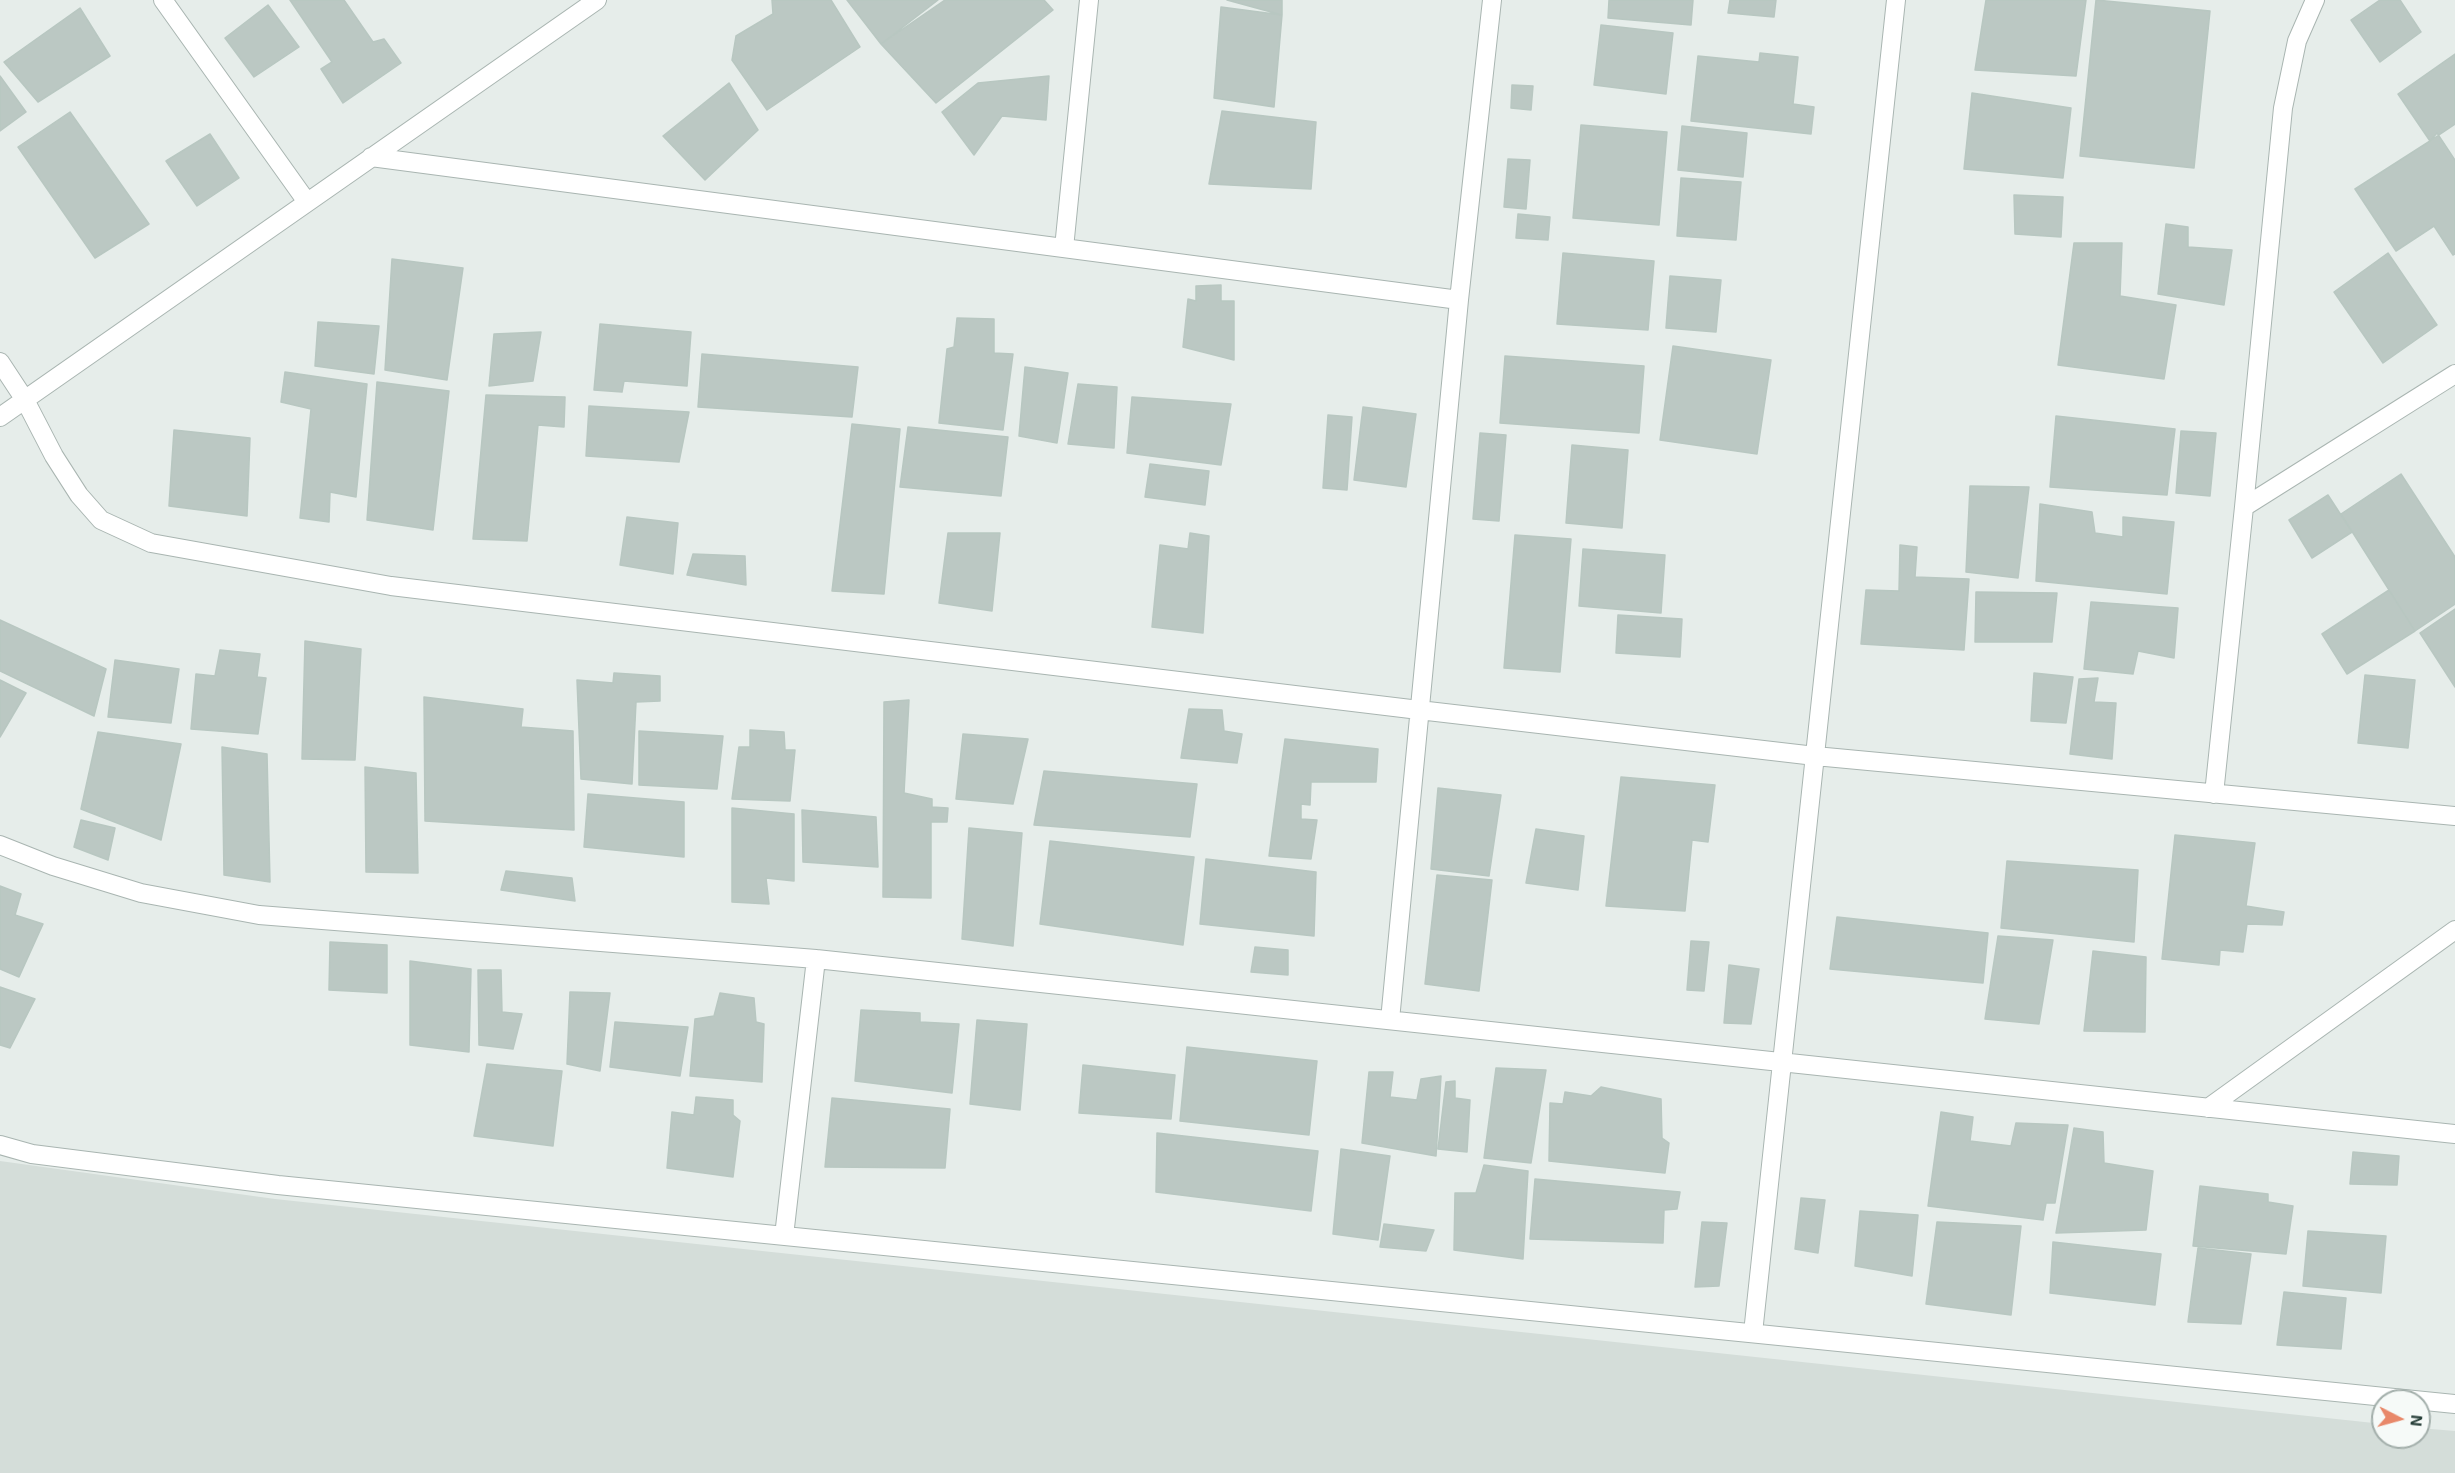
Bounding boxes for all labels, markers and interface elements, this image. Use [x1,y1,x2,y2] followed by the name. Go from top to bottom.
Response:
[2371,1389,2431,1449] north arrow
[2407,1414,2427,1427] text: N

